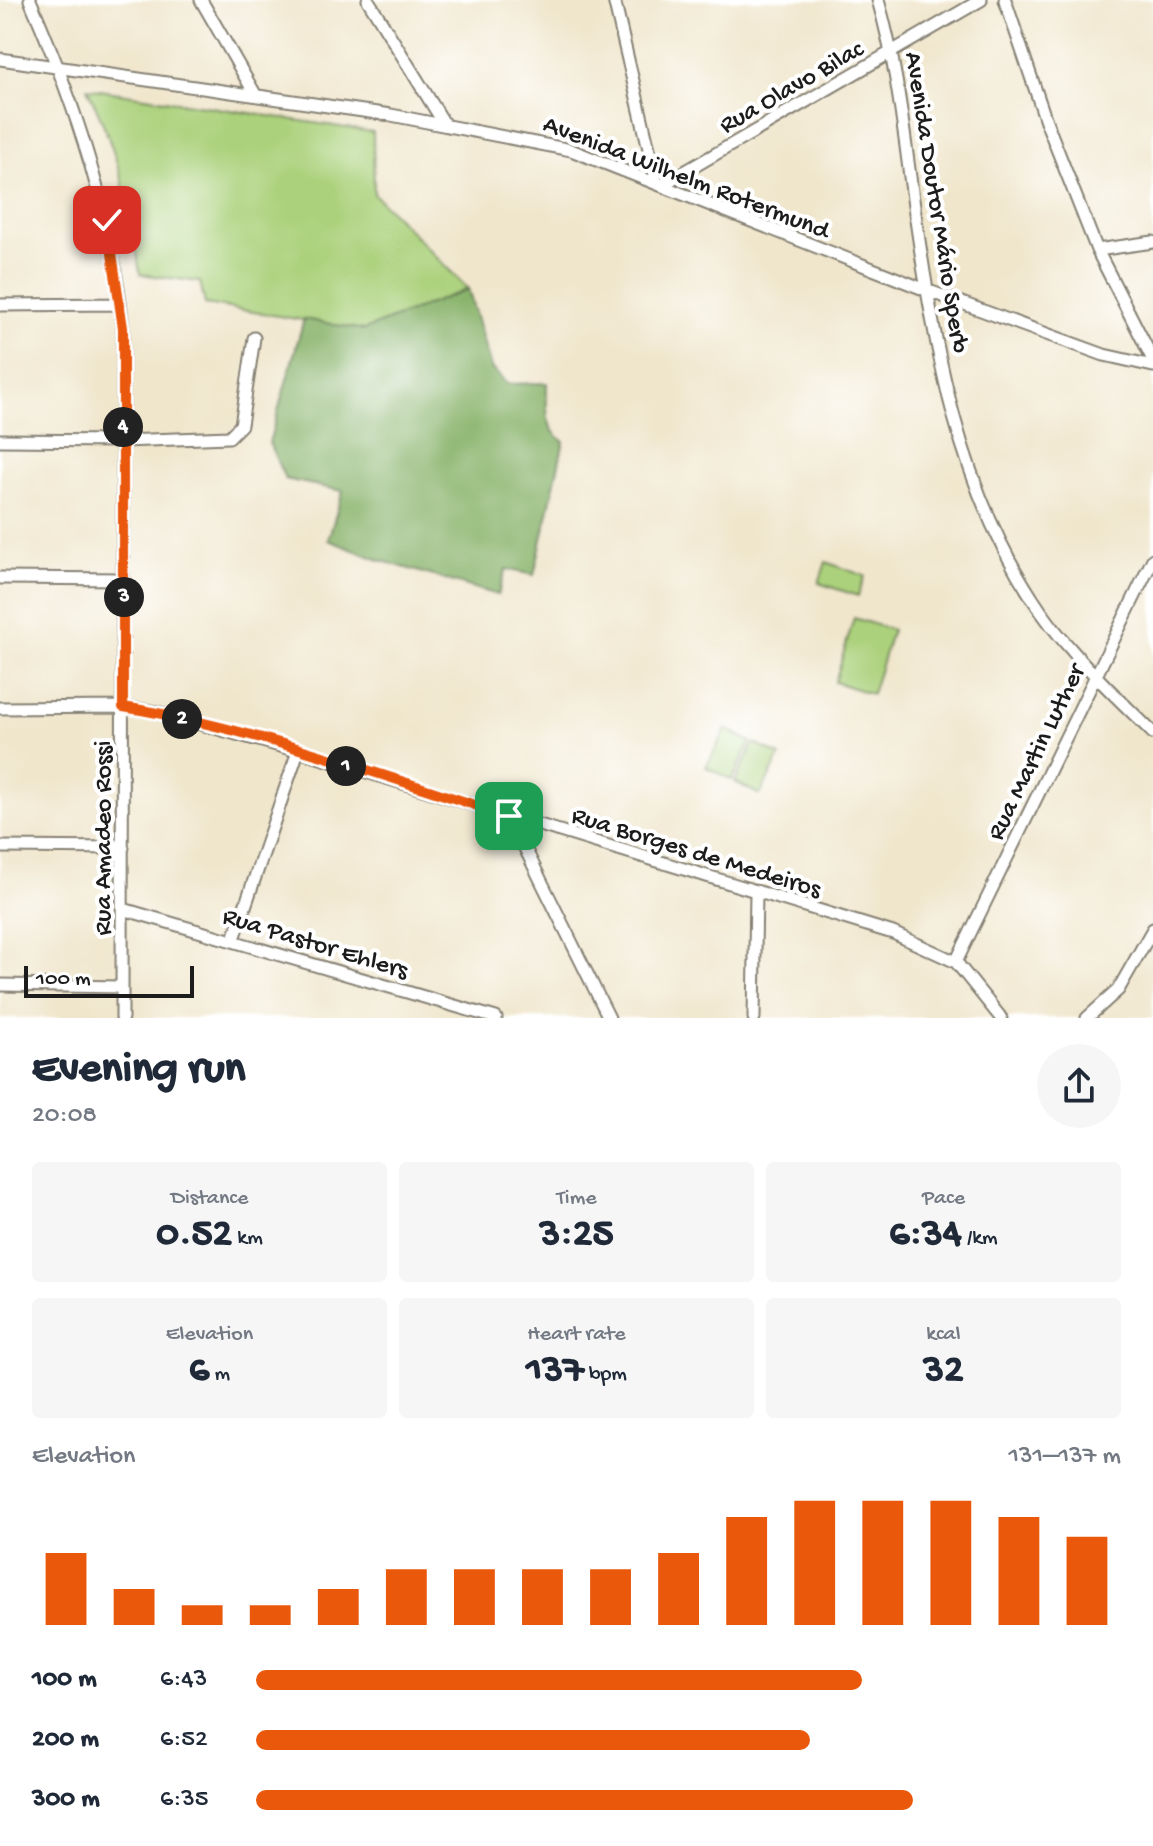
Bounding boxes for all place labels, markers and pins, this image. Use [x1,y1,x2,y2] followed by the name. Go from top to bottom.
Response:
[73,186,141,254] pin
[103,407,143,447] pin: 4
[104,577,144,617] pin: 3
[162,699,202,739] pin: 2
[326,746,366,786] pin: 1
[475,782,543,850] pin

